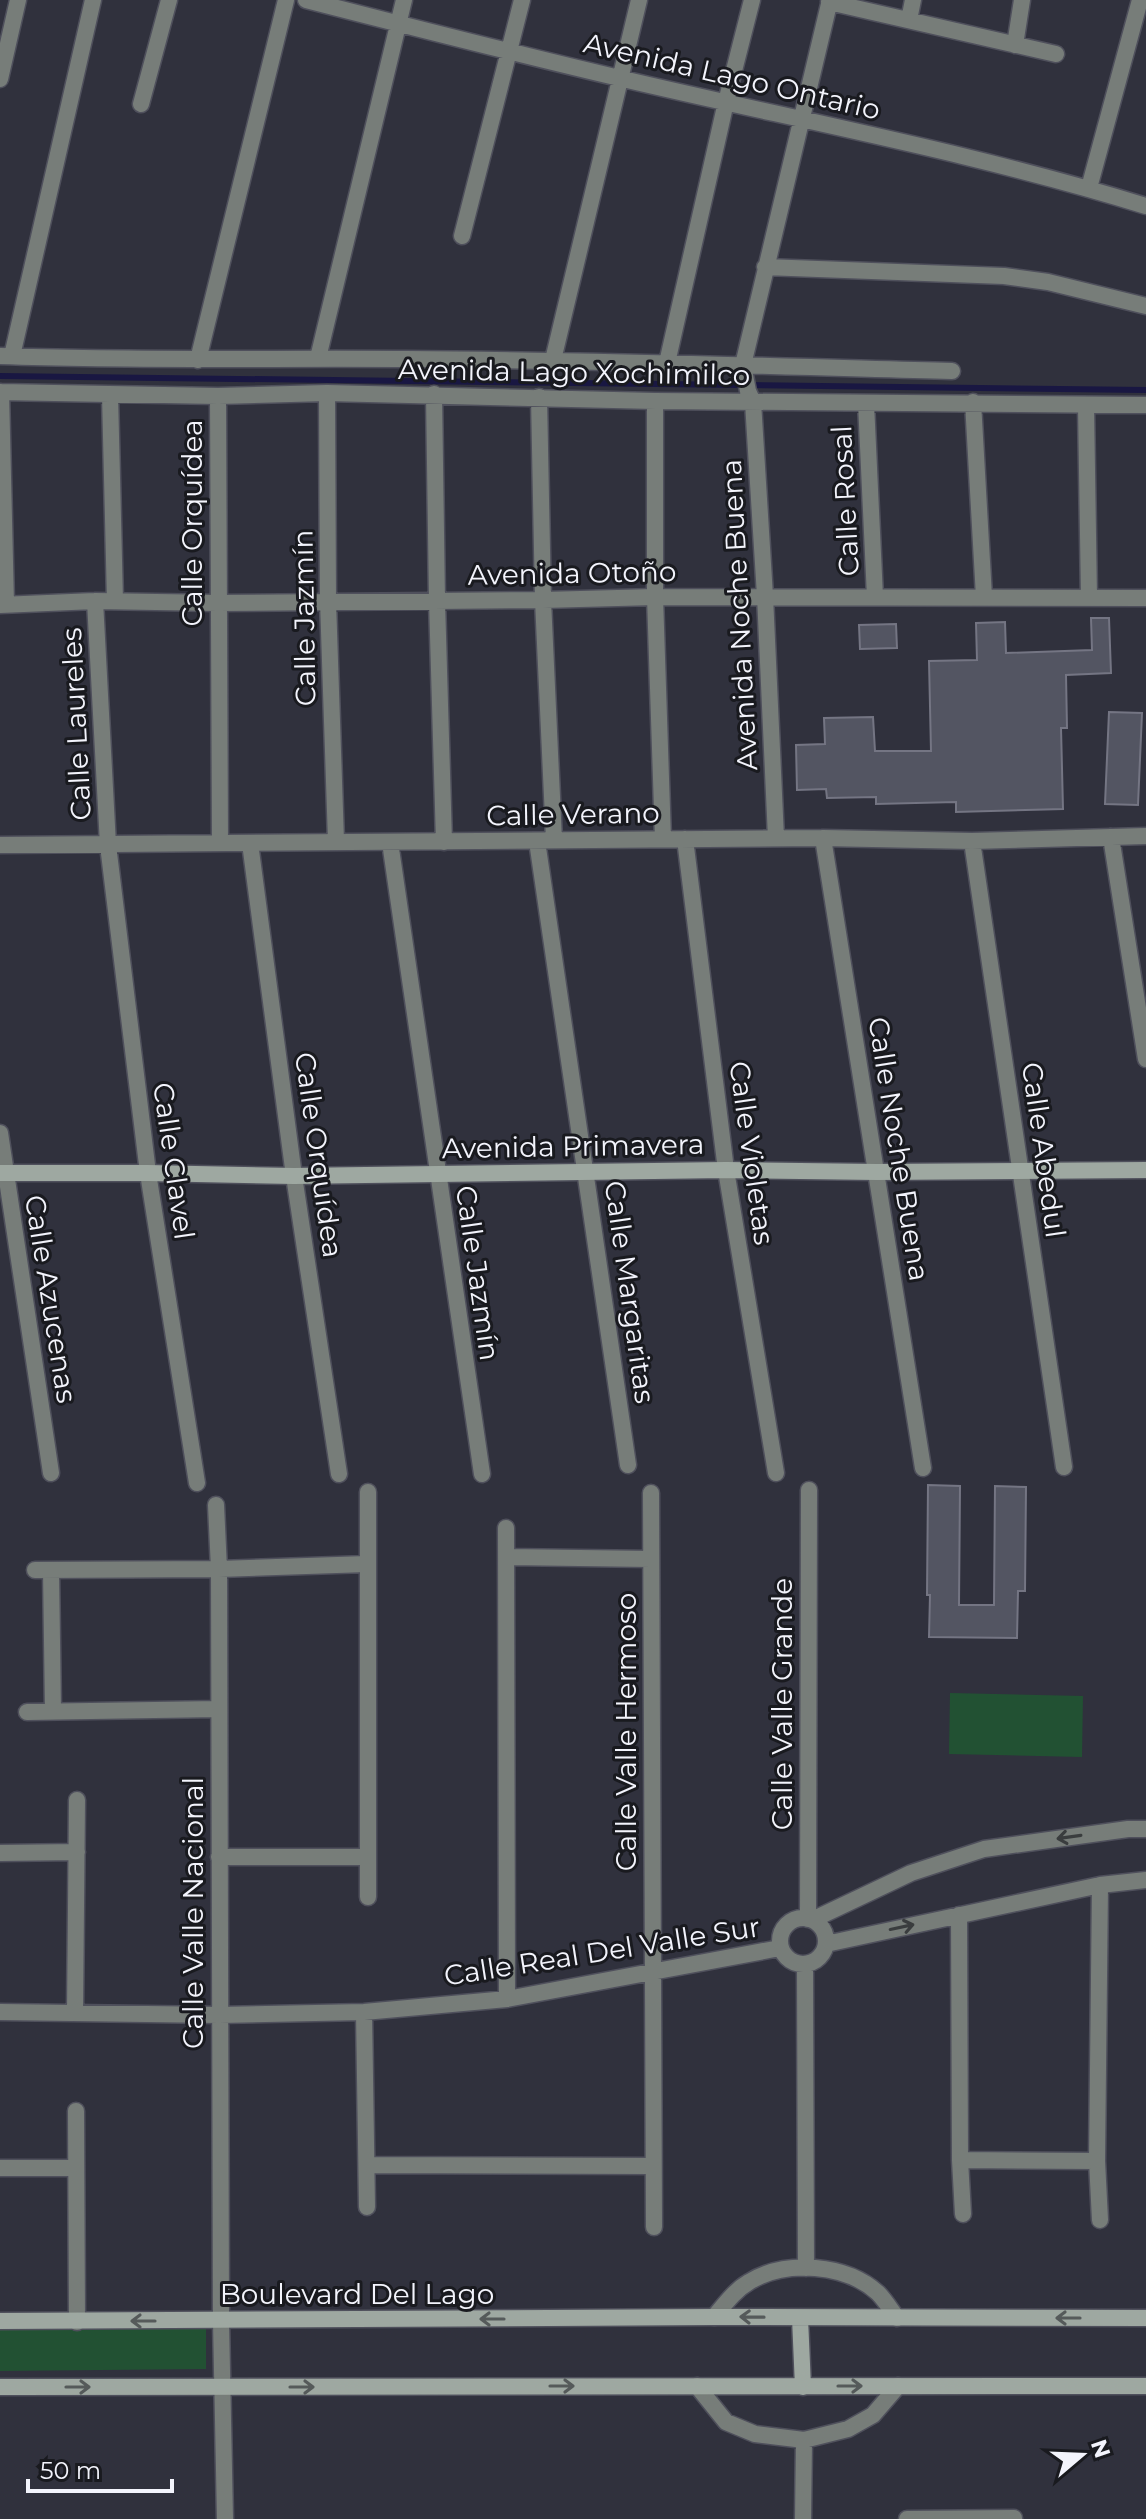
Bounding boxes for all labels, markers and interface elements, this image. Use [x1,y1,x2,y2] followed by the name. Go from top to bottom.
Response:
[580,25,884,127] street label: Avenida Lago Ontario
[398,352,750,392] street label: Avenida Lago Xochimilco
[175,419,209,627] street label: Calle Orquídea
[824,425,866,577] street label: Calle Rosal
[714,458,764,772] street label: Avenida Noche Buena
[285,529,323,707] street label: Calle Jazmín
[467,554,677,592] street label: Avenida Otoño
[54,627,98,821] street label: Calle Laureles
[486,795,660,833] street label: Calle Verano
[861,1015,937,1283] street label: Calle Noche Buena
[288,1050,350,1260] street label: Calle Orquídea
[722,1059,782,1247] street label: Calle Violetas
[1015,1060,1073,1240] street label: Calle Abedul
[146,1080,202,1242] street label: Calle Clavel
[441,1127,705,1165] street label: Avenida Primavera
[598,1178,662,1406] street label: Calle Margaritas
[449,1183,507,1363] street label: Calle Jazmín
[18,1193,84,1405] street label: Calle Azucenas
[765,1578,799,1830] street label: Calle Valle Grande
[609,1593,643,1871] street label: Calle Valle Hermoso
[176,1777,210,2049] street label: Calle Valle Nacional
[1056,1830,1082,1845] one-way arrow
[442,1909,762,1993] street label: Calle Real Del Valle Sur
[889,1919,914,1934] one-way arrow
[220,2277,494,2311] street label: Boulevard Del Lago
[739,2310,766,2325] one-way arrow
[1055,2310,1082,2326] one-way arrow
[479,2311,506,2326] one-way arrow
[130,2314,157,2329] one-way arrow
[548,2378,575,2394] one-way arrow
[836,2378,863,2394] one-way arrow
[64,2379,91,2395] one-way arrow
[288,2379,315,2395] one-way arrow
[1042,2415,1122,2495] north arrow
[1085,2436,1116,2461] text: N
[28,2443,172,2493] scale bar
[40,2456,101,2485] text: 50 m

